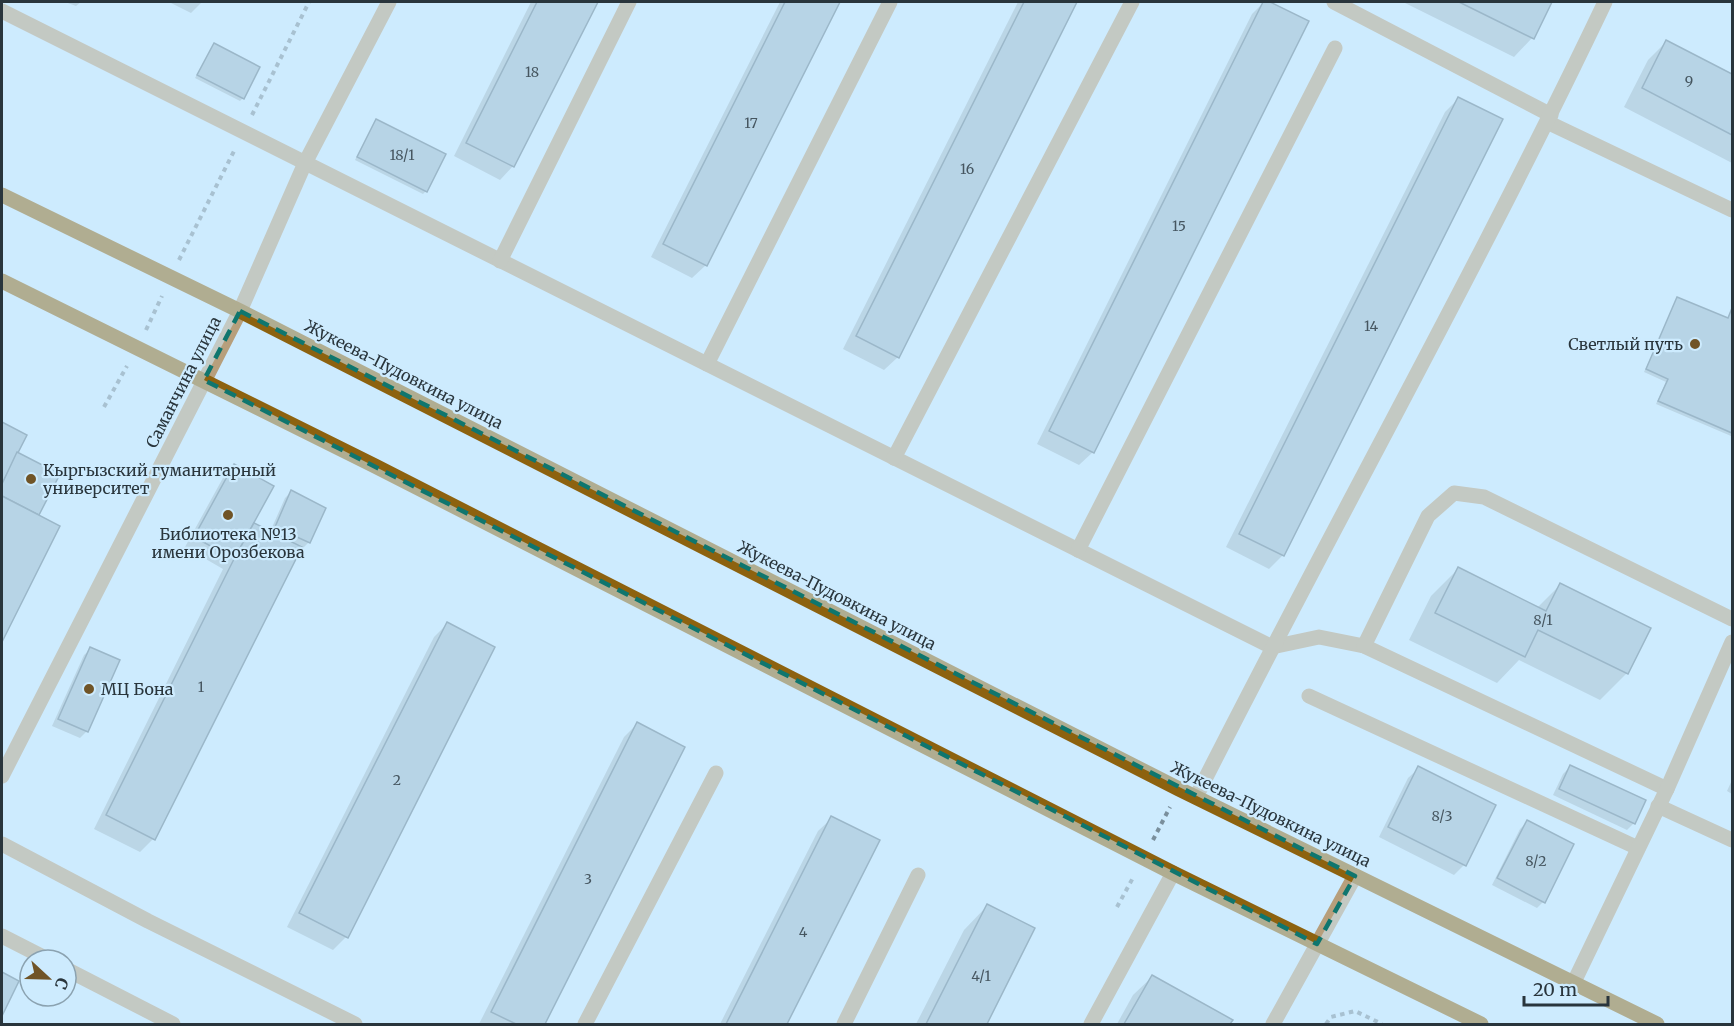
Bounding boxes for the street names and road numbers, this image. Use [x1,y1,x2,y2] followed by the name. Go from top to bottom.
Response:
[141,312,225,451] street label: Саманчина улица
[301,315,507,433] street label: Жукеева-Пудовкина улица
[734,536,940,654] street label: Жукеева-Пудовкина улица
[1168,757,1375,871] street label: Жукеева-Пудовкина улица

